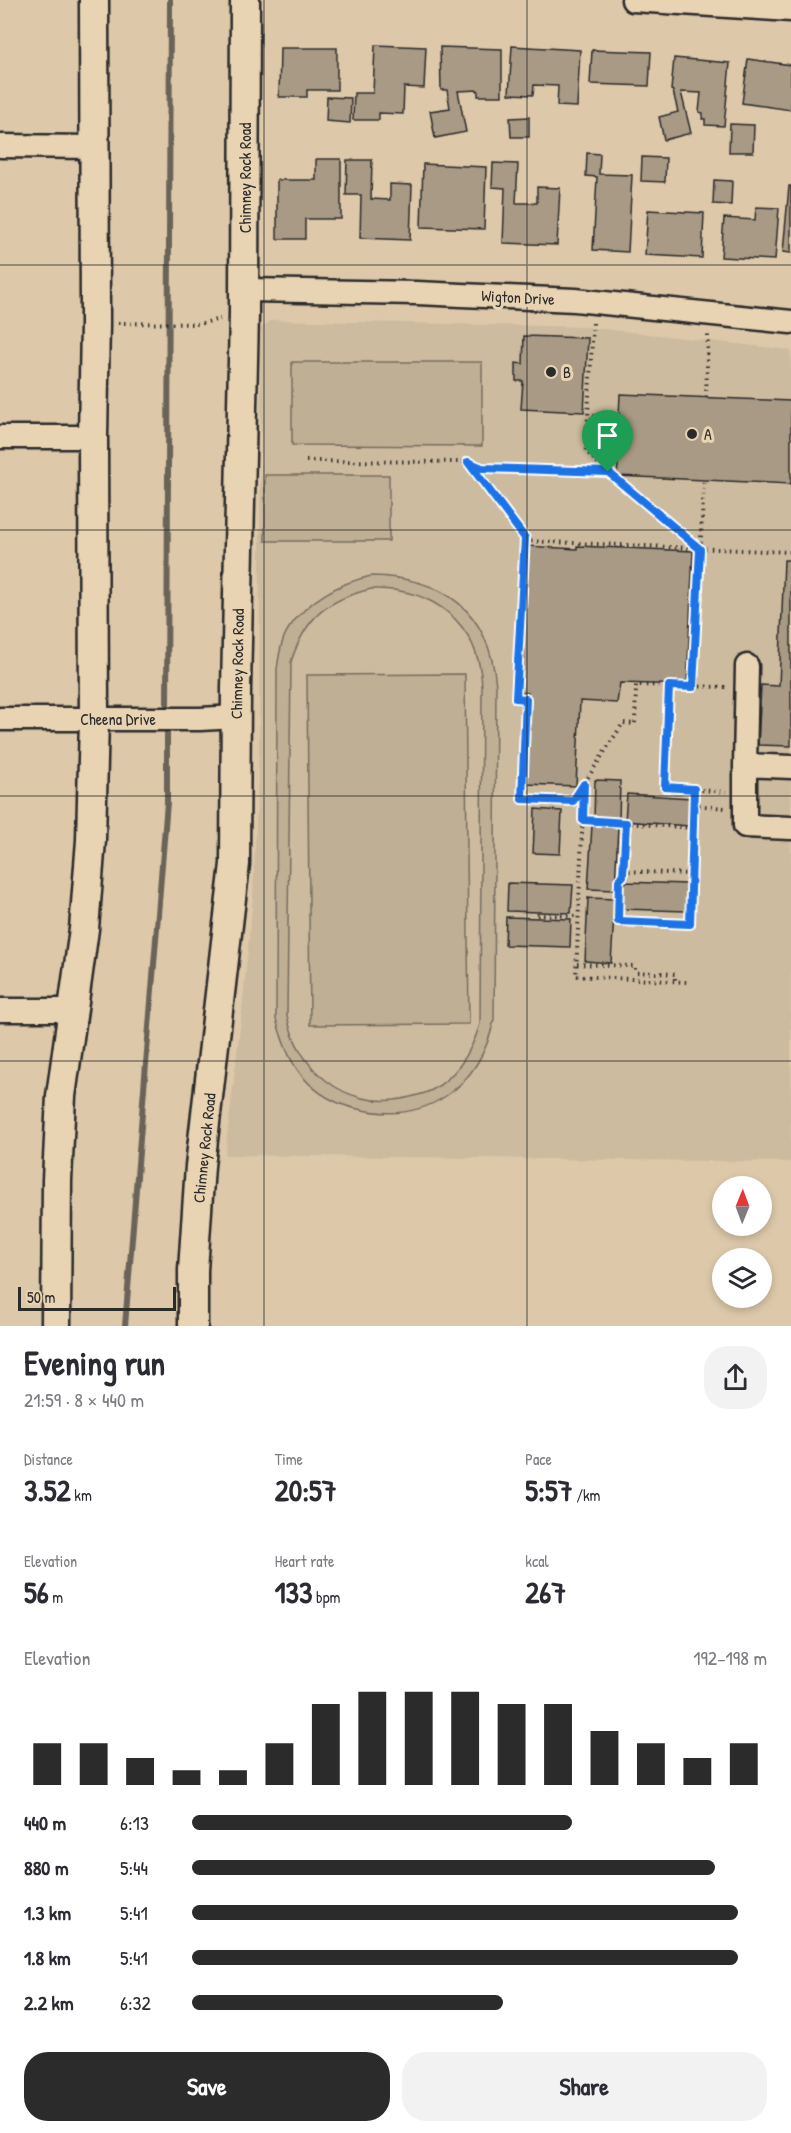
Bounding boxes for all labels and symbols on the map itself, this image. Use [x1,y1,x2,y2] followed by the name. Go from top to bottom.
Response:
[234,123,256,233] street label: Chimney Rock Road
[481,284,556,310] street label: Wigton Drive
[563,361,571,383] place label: B
[544,365,558,379] marker: B
[582,410,633,472] pin
[704,423,712,445] place label: A
[685,427,699,441] marker: A
[225,609,249,719] street label: Chimney Rock Road
[80,708,156,730] street label: Cheena Drive
[187,1092,221,1204] street label: Chimney Rock Road
[712,1176,772,1236] north arrow
[18,1284,176,1312] scale bar

